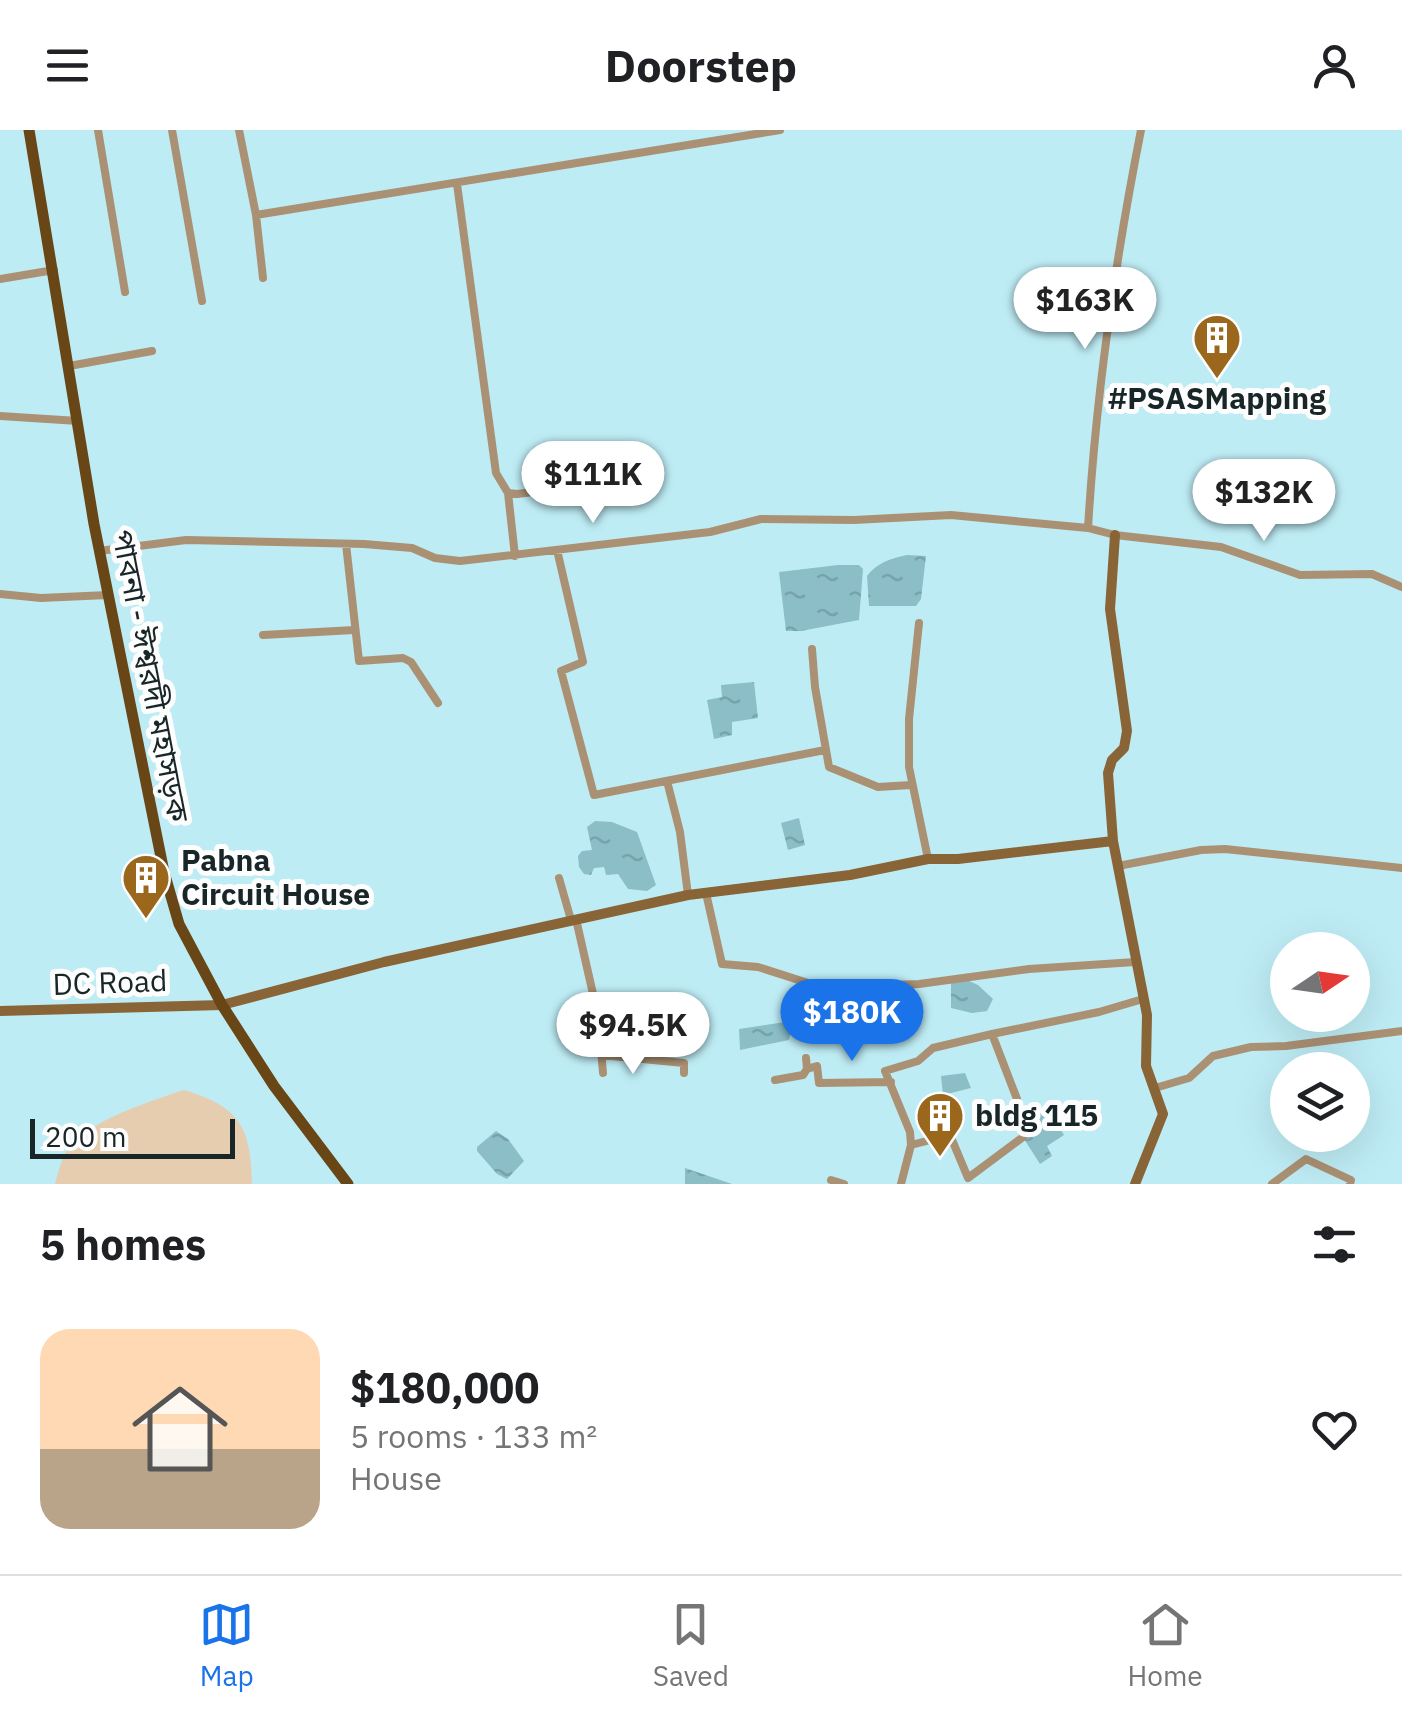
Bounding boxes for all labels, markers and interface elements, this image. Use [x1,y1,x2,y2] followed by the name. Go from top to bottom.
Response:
[605,36,797,94] text: Doorstep
[40,38,95,93] icon: menu
[1307,38,1362,93] icon: person
[1015,267,1155,352] pin: $163K
[1035,278,1135,320] text: $163K
[1191,312,1243,380] building icon: #PSASMapping
[1108,378,1326,417] place label: #PSASMapping
[523,441,663,526] pin: $111K
[543,452,643,494] text: $111K
[1194,459,1334,544] pin: $132K
[1214,470,1314,512] text: $132K
[104,526,199,826] street label: পাবনা - ঈশ্বরদী মহাসড়ক
[181,840,370,913] place label: Pabna Circuit House
[120,852,172,920] building icon: Pabna Circuit House
[1270,932,1370,1032] north arrow
[1270,932,1370,1152] map controls
[52,960,168,1003] street label: DC Road
[782,979,922,1064] pin: $180K
[802,990,902,1032] text: $180K
[552,992,714,1077] pin: $94.5K
[578,1003,688,1045] text: $94.5K
[1270,1052,1370,1152] button: layers
[914,1090,966,1158] building icon: bldg 115
[975,1095,1098,1134] place label: bldg 115
[30,1114,235,1158] scale bar
[45,1118,126,1155] text: 200 m
[40,1217,206,1272] text: 5 homes
[1307,1217,1362,1272] icon: filters
[350,1360,539,1415] text: $180,000
[120,1369,240,1489] icon: home
[1307,1402,1362,1457] icon: heart
[350,1415,597,1457] text: 5 rooms · 133 m²
[350,1457,442,1499] text: House
[199,1597,254,1694] tab: Map
[653,1597,729,1694] tab: Saved
[1127,1597,1203,1694] tab: Home

